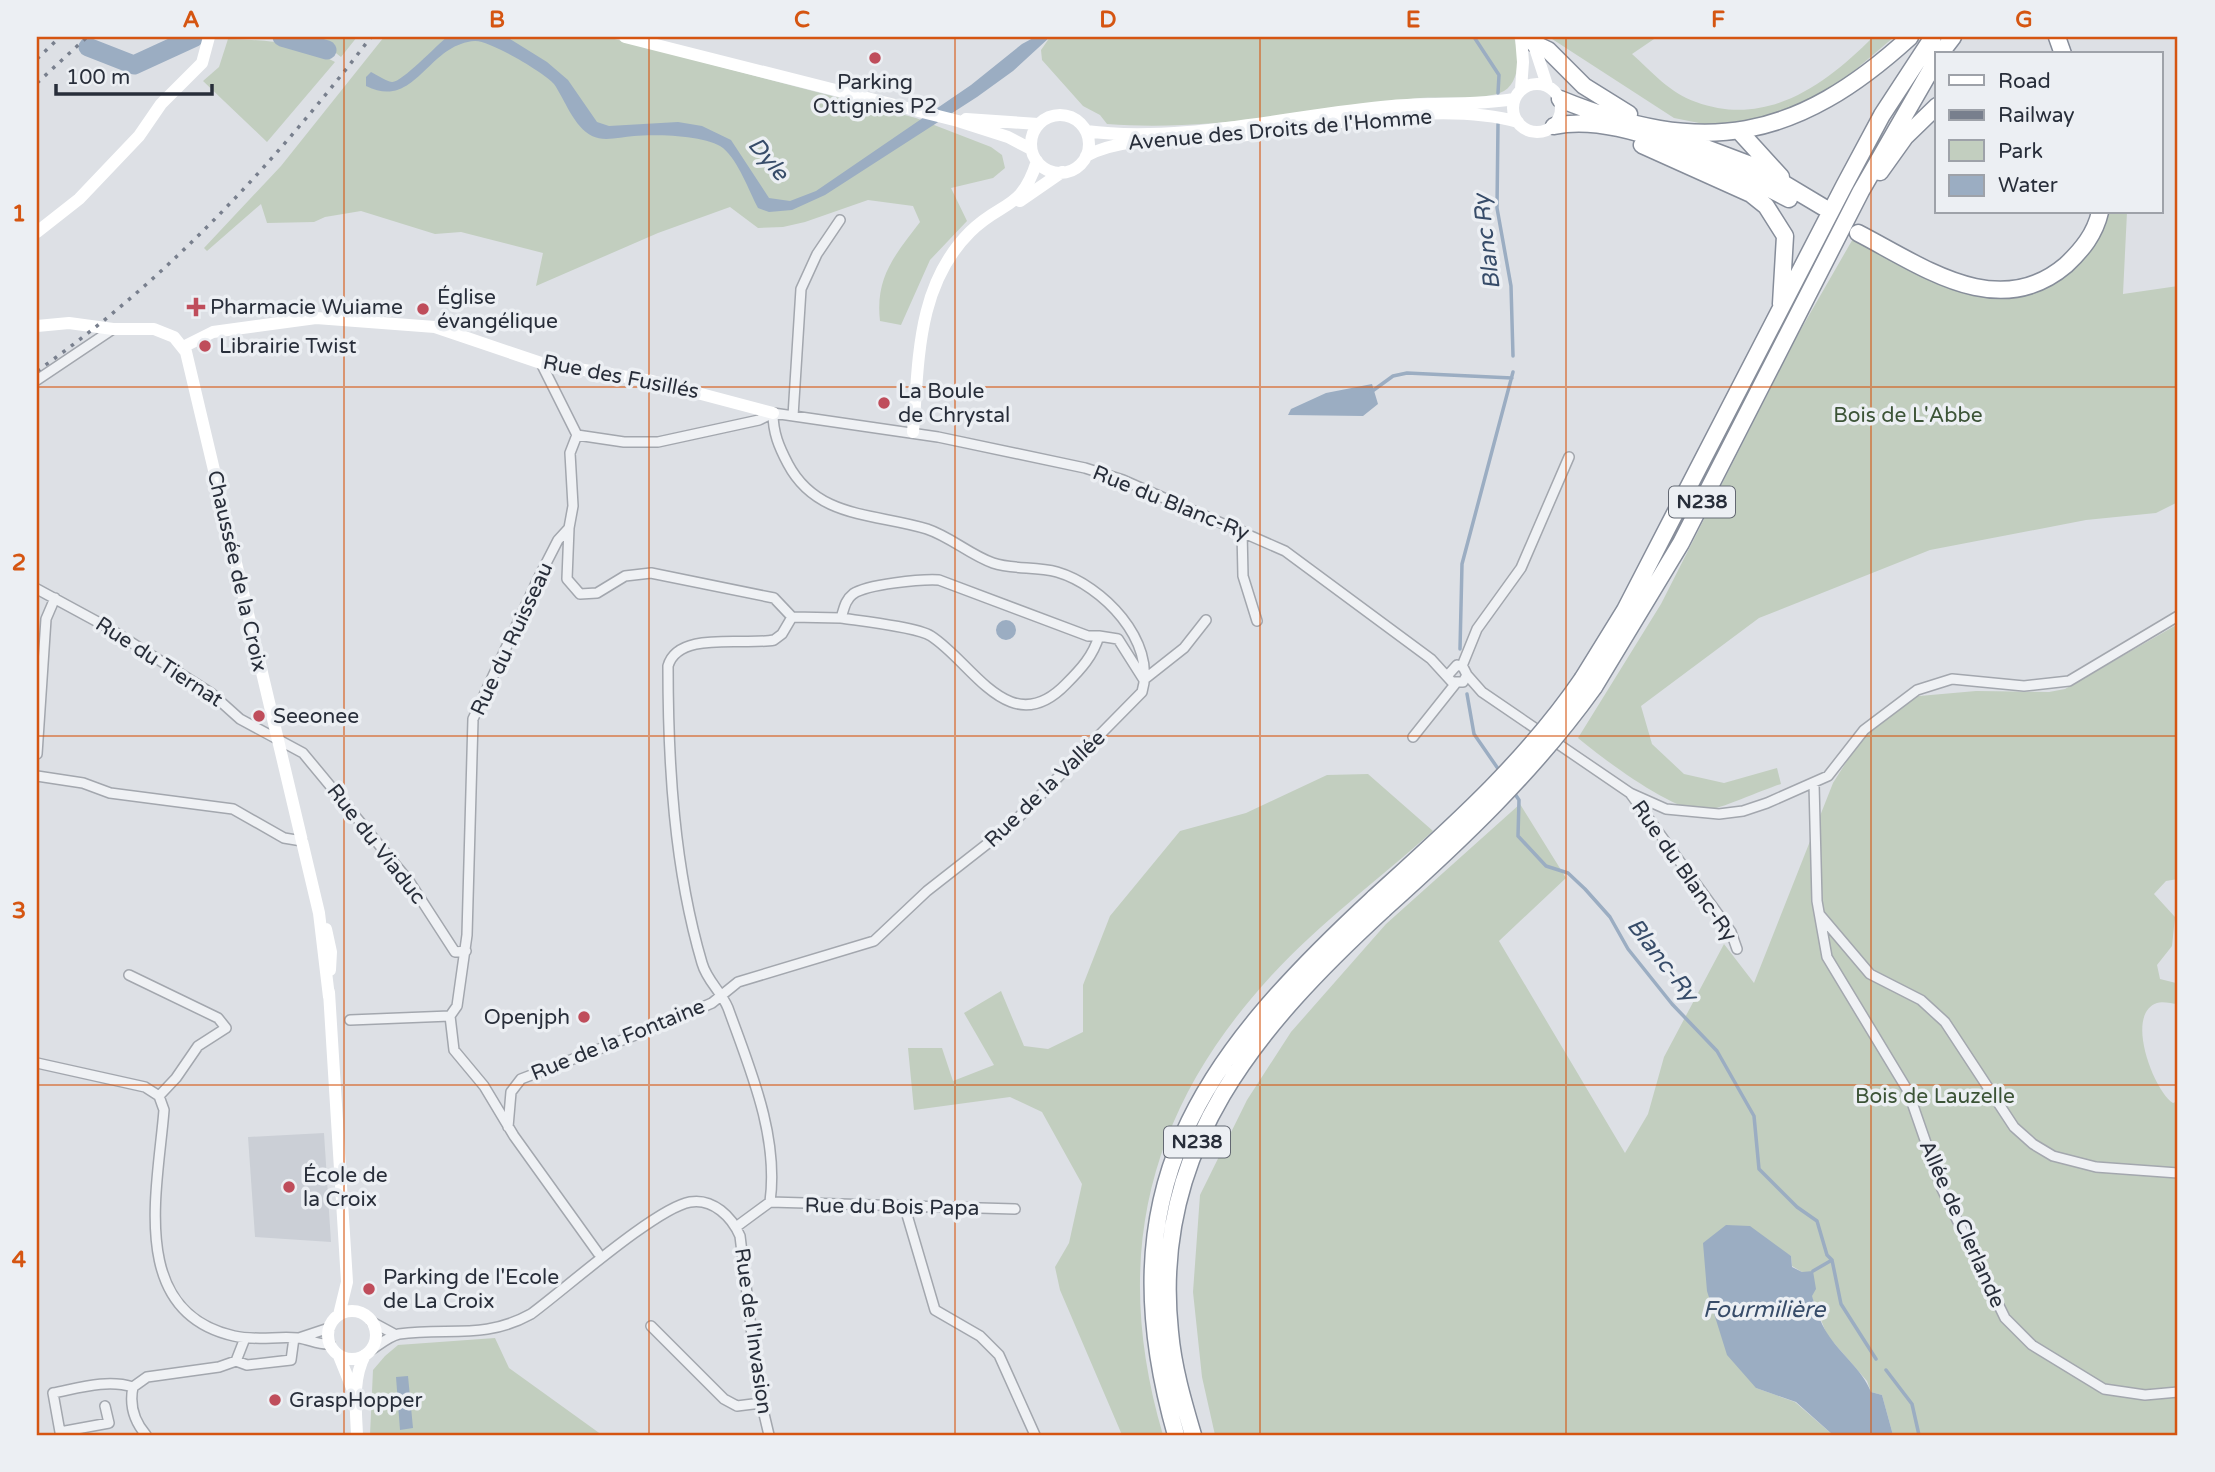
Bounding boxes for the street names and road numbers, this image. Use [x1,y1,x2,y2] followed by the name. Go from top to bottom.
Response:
[1127,104,1433,156] street label: Avenue des Droits de l'Homme
[541,350,701,404] street label: Rue des Fusillés
[1089,460,1253,546] street label: Rue du Blanc-Ry
[202,468,272,674] street label: Chaussée de la Croix
[1669,486,1735,517] road number: N238
[466,558,558,720] street label: Rue du Ruisseau
[91,612,227,712] street label: Rue du Tiernat
[980,725,1110,853] street label: Rue de la Vallée
[321,779,431,909] street label: Rue du Viaduc
[1626,796,1742,946] street label: Rue du Blanc-Ry
[527,994,709,1086] street label: Rue de la Fontaine
[1164,1126,1230,1158] road number: N238
[1914,1136,2010,1312] street label: Allée de Clerlande
[804,1193,980,1221] street label: Rue du Bois Papa
[729,1246,777,1416] street label: Rue de l'Invasion

